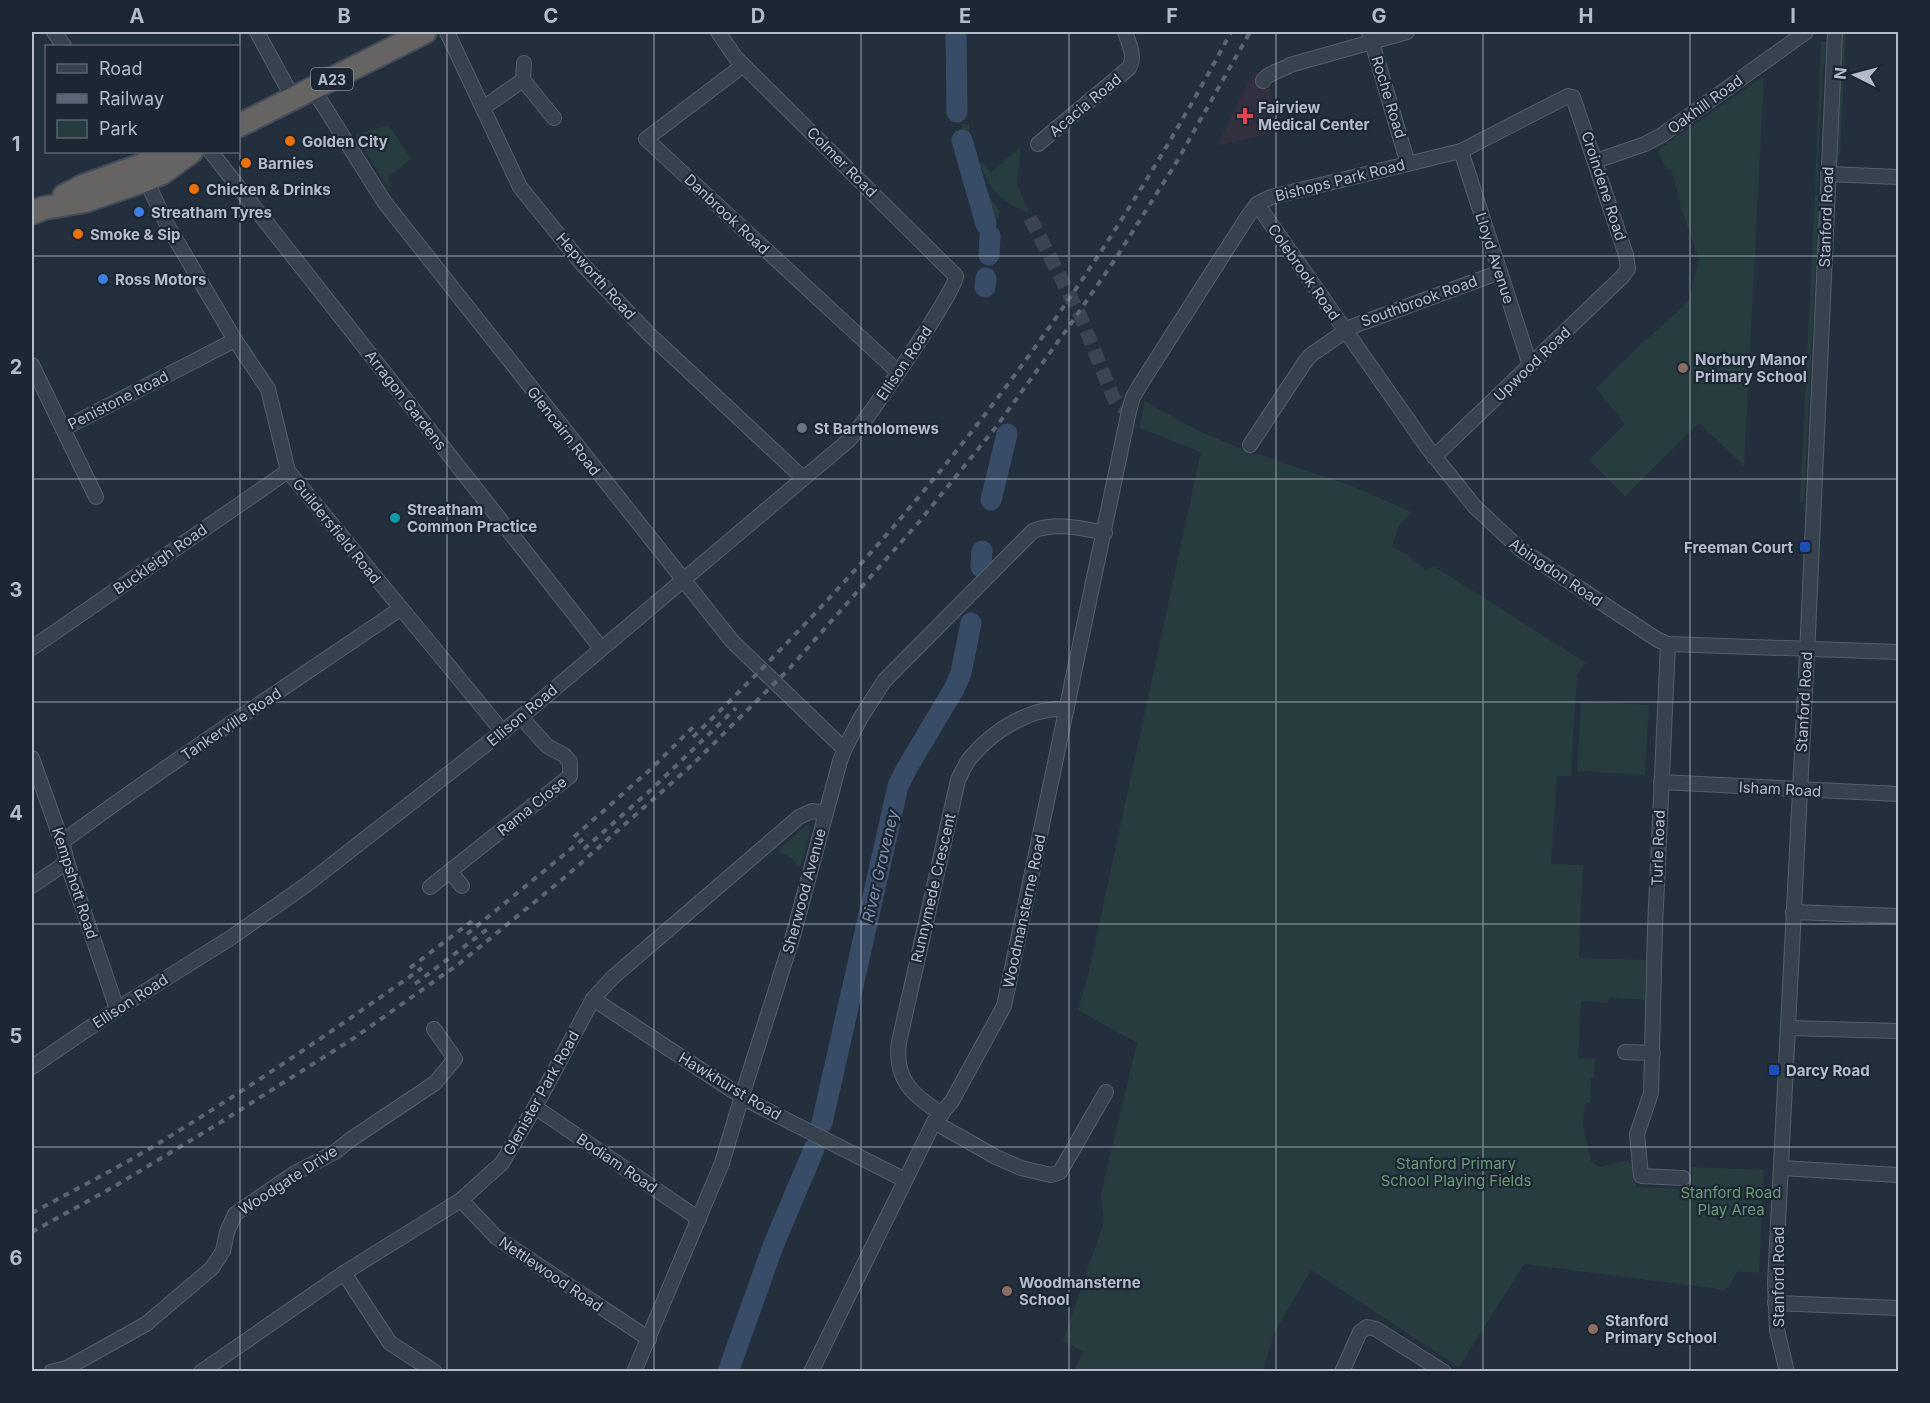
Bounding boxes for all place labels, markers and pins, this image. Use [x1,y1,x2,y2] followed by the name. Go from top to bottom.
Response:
[1258,98,1370,134] place label: Fairview Medical Center
[1236,107,1254,125] marker: Fairview Medical Center
[302,132,388,151] place label: Golden City
[283,134,297,148] marker: Golden City
[258,154,314,173] place label: Barnies
[239,156,253,170] marker: Barnies
[206,180,331,199] place label: Chicken & Drinks
[187,182,201,196] marker: Chicken & Drinks
[151,203,272,222] place label: Streatham Tyres
[132,205,146,219] marker: Streatham Tyres
[90,225,181,244] place label: Smoke & Sip
[71,227,85,241] marker: Smoke & Sip
[115,270,206,289] place label: Ross Motors
[96,272,110,286] marker: Ross Motors
[1695,350,1807,386] place label: Norbury Manor Primary School
[1676,361,1690,375] marker: Norbury Manor Primary School
[814,419,939,438] place label: St Bartholomews
[795,421,809,435] marker: St Bartholomews
[407,500,537,536] place label: Streatham Common Practice
[388,511,402,525] marker: Streatham Common Practice
[1684,538,1793,557] place label: Freeman Court
[1798,540,1812,554] marker: Freeman Court
[1786,1061,1870,1080] place label: Darcy Road
[1767,1063,1781,1077] marker: Darcy Road
[1019,1273,1141,1309] place label: Woodmansterne School
[1000,1284,1014,1298] marker: Woodmansterne School
[1605,1311,1717,1347] place label: Stanford Primary School
[1586,1322,1600,1336] marker: Stanford Primary School

